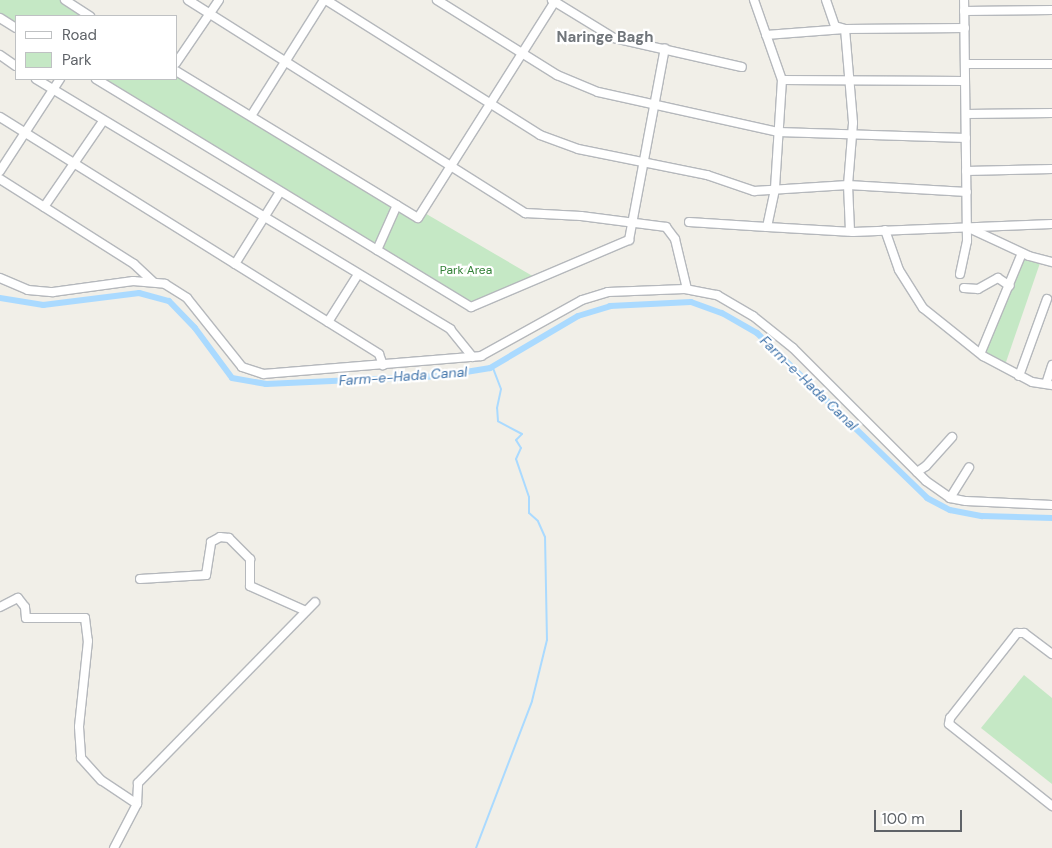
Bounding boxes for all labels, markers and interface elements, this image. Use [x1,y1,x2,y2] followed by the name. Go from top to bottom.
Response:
[15,15,178,80] legend
[62,25,97,45] text: Road
[557,29,653,47] district label: Naringe Bagh
[62,50,92,70] text: Park
[440,264,492,278] park label: Park Area
[757,332,861,434] water label: Farm-e-Hada Canal
[338,363,468,389] water label: Farm-e-Hada Canal
[877,800,964,832] scale bar
[882,809,925,829] text: 100 m

